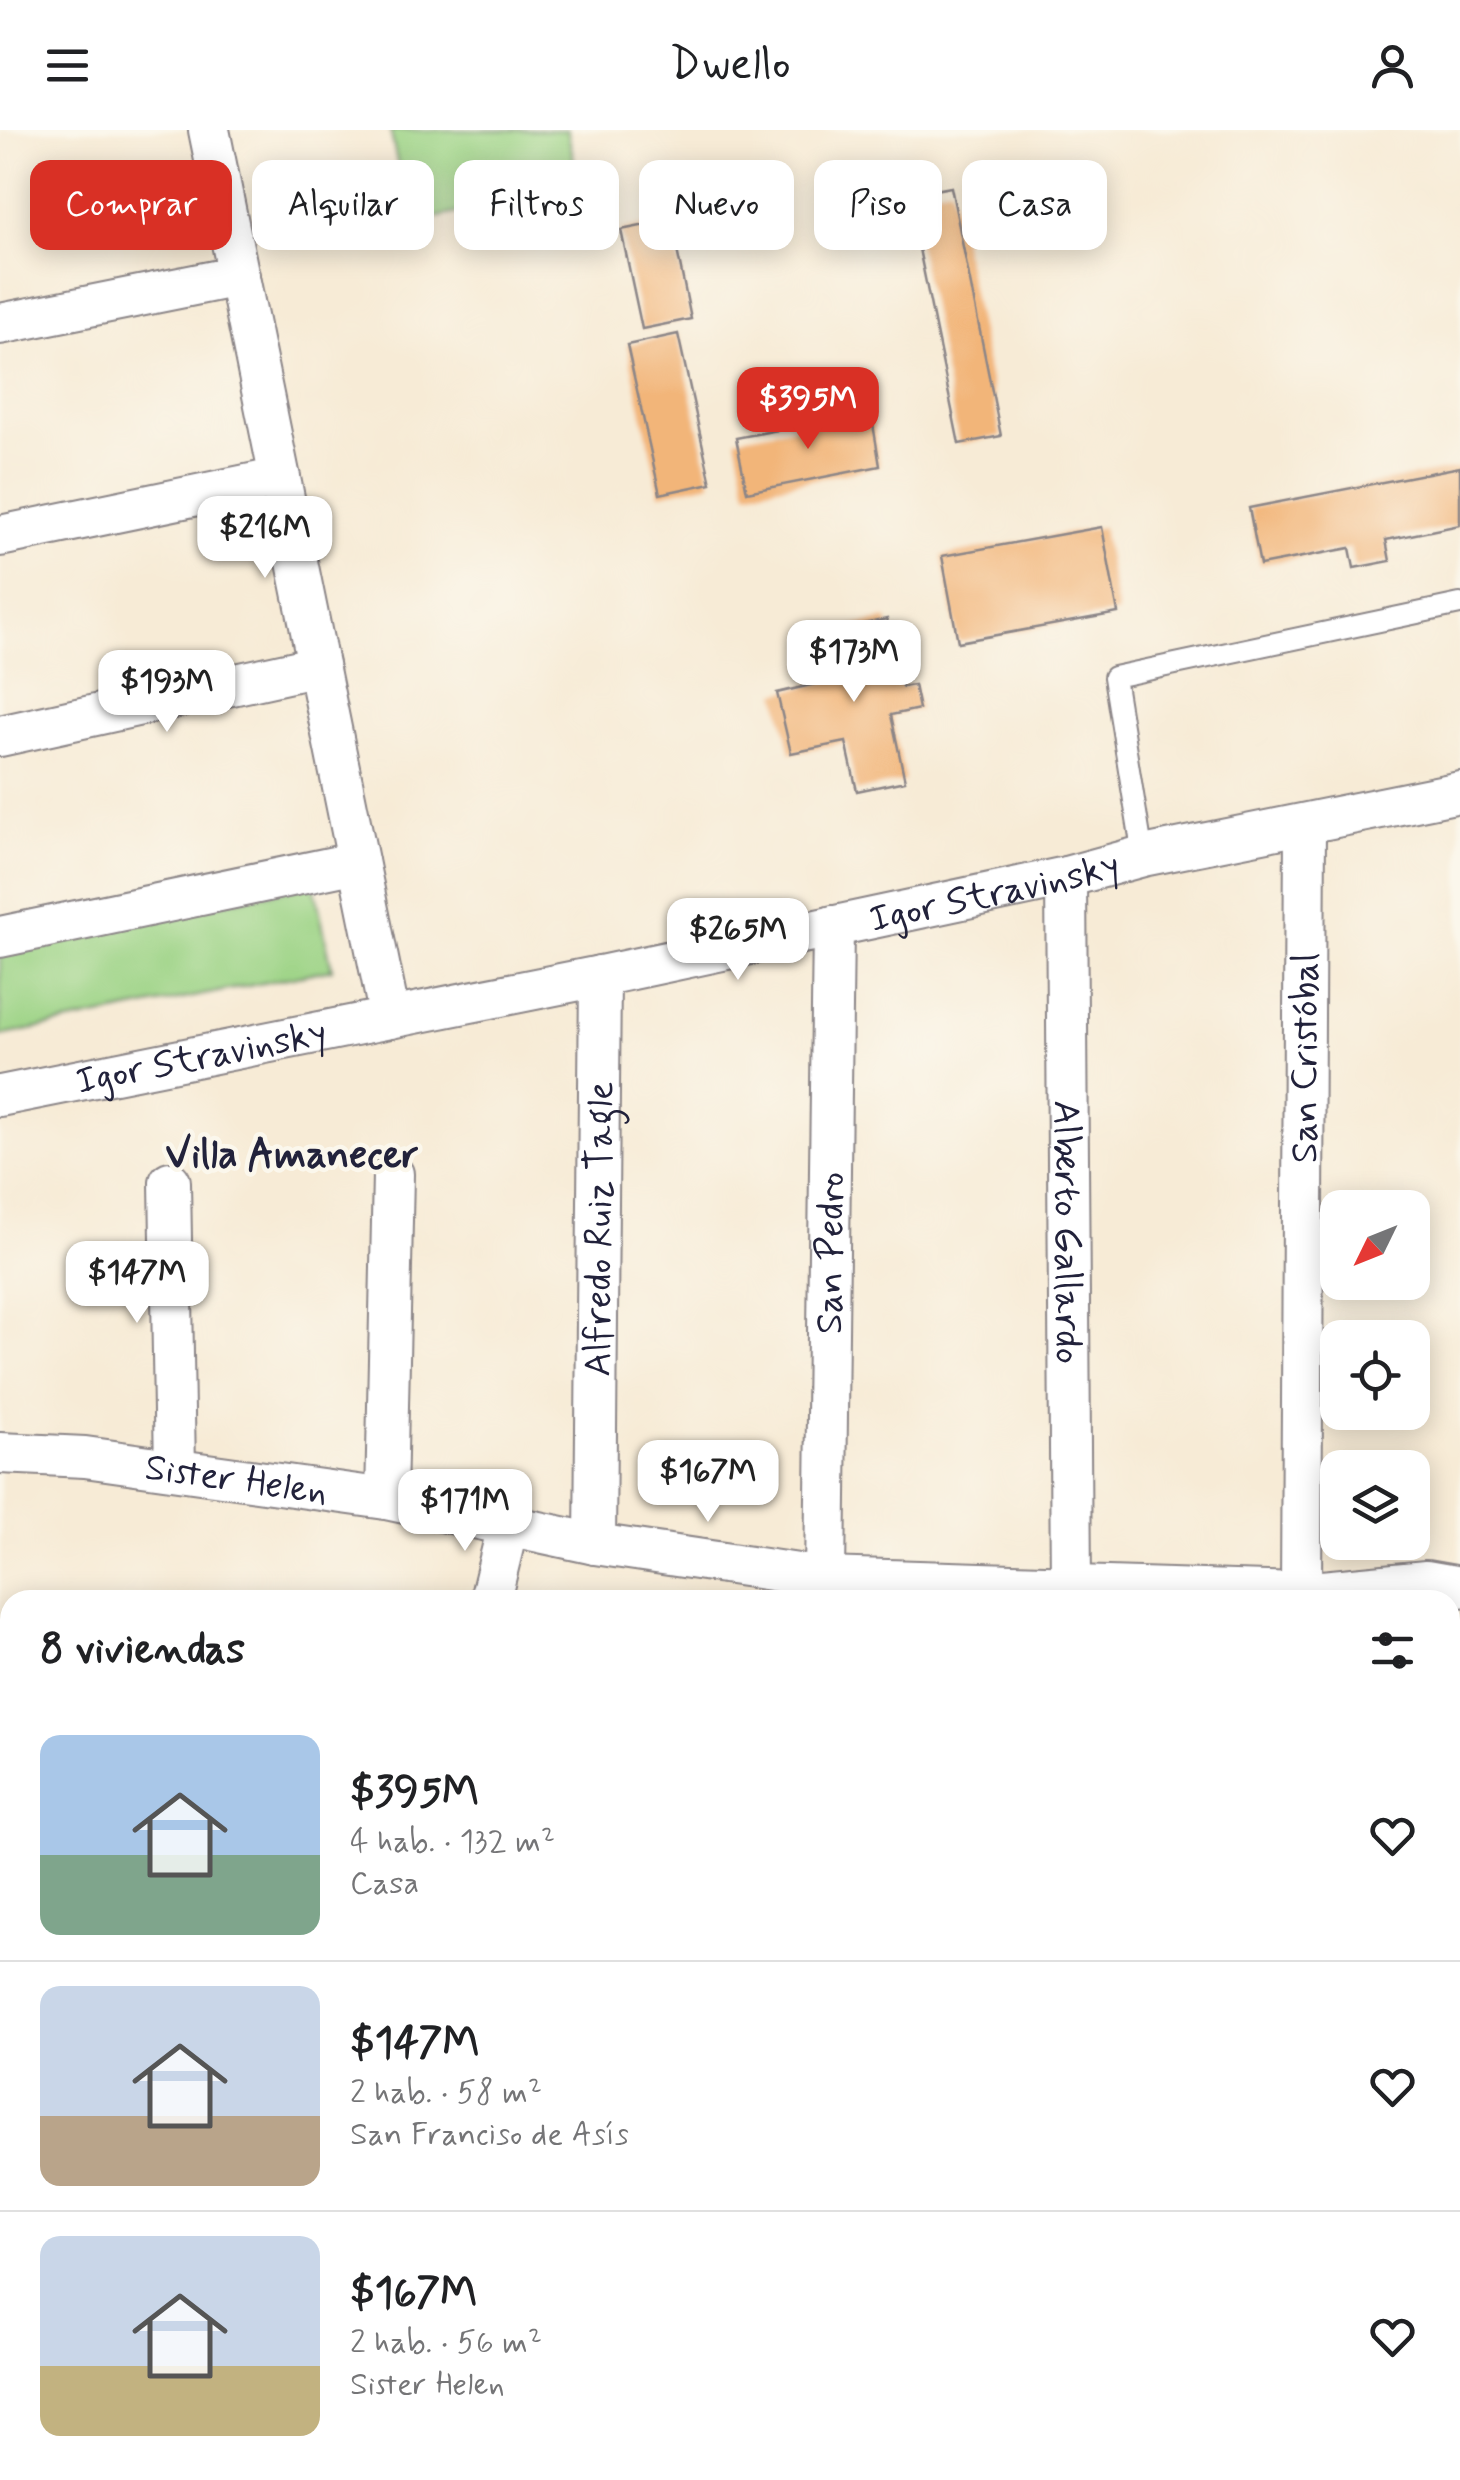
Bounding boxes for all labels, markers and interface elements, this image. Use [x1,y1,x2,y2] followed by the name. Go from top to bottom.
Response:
[670,36,790,95] text: Dwello
[40,38,95,93] icon: menu
[1365,38,1420,93] icon: person
[30,160,232,250] chip: Comprar
[252,160,434,250] chip: Alquilar
[454,160,619,250] chip: Filtros
[639,160,794,250] chip: Nuevo
[814,160,942,250] chip: Piso
[962,160,1107,250] chip: Casa
[738,367,878,452] pin: $395M
[759,378,857,420] text: $395M
[195,496,335,581] pin: $216M
[219,507,311,549] text: $216M
[784,620,924,705] pin: $173M
[809,631,899,673] text: $173M
[97,650,237,735] pin: $193M
[120,661,214,703] text: $193M
[865,842,1125,945] street label: Igor Stravinsky
[668,898,808,983] pin: $265M
[689,909,787,951] text: $265M
[1281,953,1331,1163] street label: San Cristóbal
[72,1009,331,1107] street label: Igor Stravinsky
[574,1081,630,1377] street label: Alfredo Ruiz Tagle
[1041,1100,1091,1364] street label: Alberto Gallardo
[165,1130,419,1182] district label: Villa Amanecer
[806,1172,857,1334] street label: San Pedro
[1320,1190,1430,1300] north arrow
[1320,1190,1430,1560] map controls
[67,1241,207,1326] pin: $147M
[88,1252,186,1294] text: $147M
[1320,1320,1430,1430] button: locate
[638,1440,778,1525] pin: $167M
[142,1444,330,1518] street label: Sister Helen
[1320,1450,1430,1560] button: layers
[660,1451,756,1493] text: $167M
[395,1469,535,1554] pin: $171M
[420,1480,510,1522] text: $171M
[40,1623,245,1678] text: 8 viviendas
[1365,1623,1420,1678] icon: filters
[350,1766,479,1821] text: $395M
[120,1775,240,1895] icon: home
[1365,1808,1420,1863] icon: heart
[350,1821,555,1863] text: 4 hab. · 132 m²
[350,1863,419,1905] text: Casa
[350,2017,479,2072] text: $147M
[120,2026,240,2146] icon: home
[1365,2059,1420,2114] icon: heart
[350,2072,542,2114] text: 2 hab. · 58 m²
[350,2114,629,2156] text: San Franciso de Asís
[350,2267,477,2322] text: $167M
[120,2276,240,2396] icon: home
[1365,2309,1420,2364] icon: heart
[350,2322,542,2364] text: 2 hab. · 56 m²
[350,2364,505,2406] text: Sister Helen

